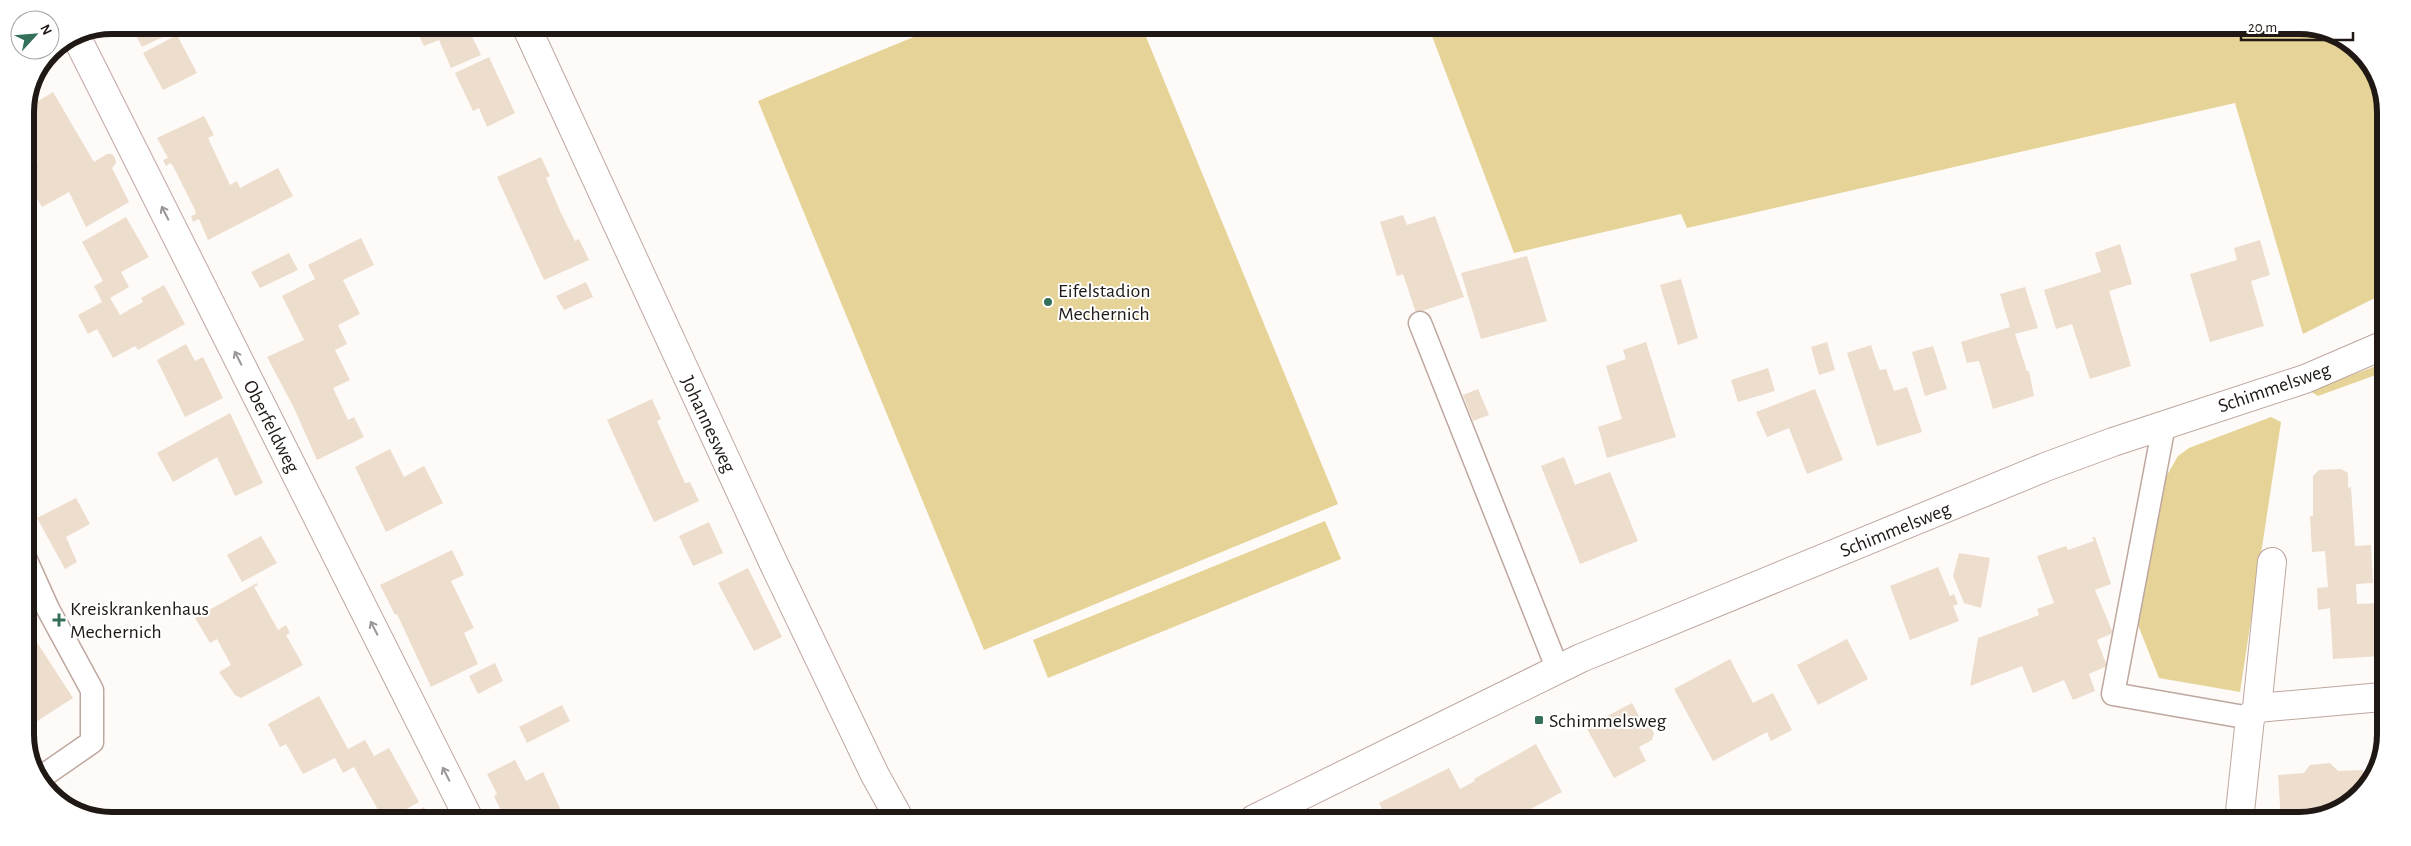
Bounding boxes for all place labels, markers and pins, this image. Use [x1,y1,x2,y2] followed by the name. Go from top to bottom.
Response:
[1058,281,1150,324] place label: Eifelstadion Mechernich
[1042,296,1054,308] marker: Eifelstadion Mechernich
[70,599,209,642] place label: Kreiskrankenhaus Mechernich
[52,613,66,627] marker: Kreiskrankenhaus Mechernich
[1549,711,1667,731] place label: Schimmelsweg
[1533,714,1545,726] marker: Schimmelsweg

